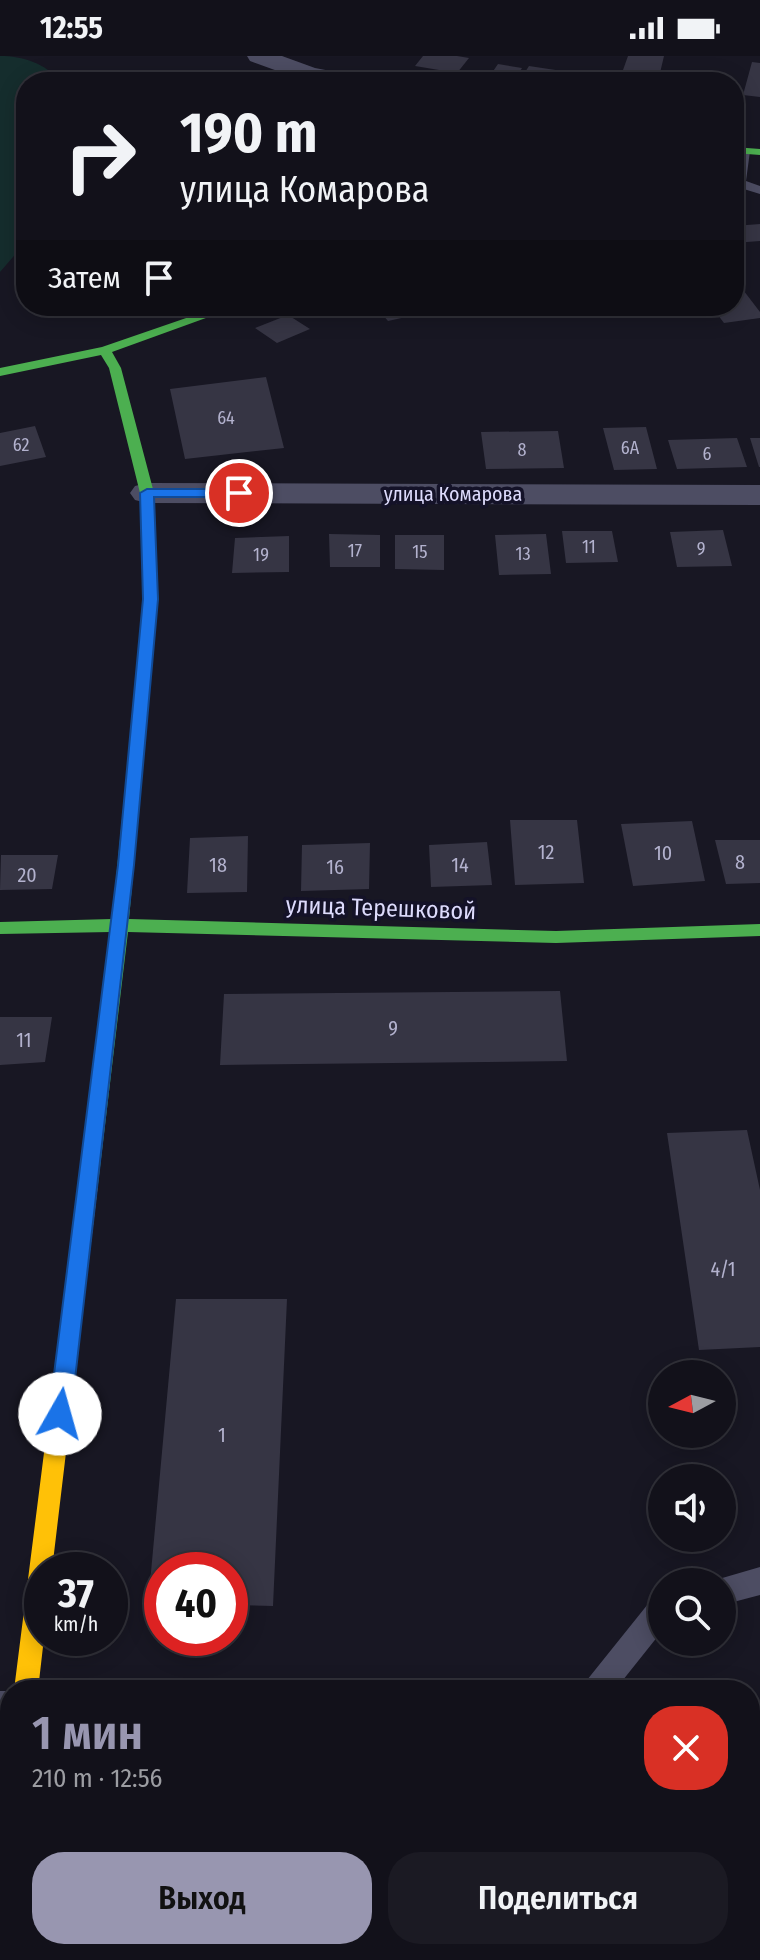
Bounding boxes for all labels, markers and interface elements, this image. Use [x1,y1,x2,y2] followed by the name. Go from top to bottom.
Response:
[40,10,103,46] text: 12:55
[180,100,318,167] text: 190 m
[48,104,152,208] icon: right
[180,168,429,212] text: улица Комарова
[137,256,181,300] icon: arrive
[48,260,121,296] text: Затем
[217,407,235,429] house number: 64
[13,434,29,456] house number: 62
[621,437,640,459] house number: 6А
[518,439,527,461] house number: 8
[703,443,712,465] house number: 6
[205,459,273,527] pin
[217,471,261,515] icon: arrive
[384,482,522,506] street label: улица Комарова
[582,536,596,558] house number: 11
[697,538,705,560] house number: 9
[348,540,362,562] house number: 17
[412,541,428,563] house number: 15
[515,543,531,565] house number: 13
[253,544,269,566] house number: 19
[538,840,554,864] house number: 12
[654,841,672,865] house number: 10
[735,850,745,874] house number: 8
[209,853,227,877] house number: 18
[451,853,469,877] house number: 14
[326,855,344,879] house number: 16
[17,863,37,887] house number: 20
[285,891,477,925] street label: улица Терешковой
[388,1016,398,1040] house number: 9
[16,1028,32,1052] house number: 11
[710,1257,736,1281] house number: 4/1
[648,1360,736,1448] north arrow
[648,1360,736,1656] map controls
[18,1372,102,1456] position arrow
[218,1423,226,1447] house number: 1
[648,1464,736,1552] button: sound
[144,1552,248,1656] speed limit sign: 40
[648,1568,736,1656] button: search
[58,1570,94,1618] text: 37
[54,1612,98,1636] text: km/h
[32,1704,143,1762] text: 1 мин
[644,1706,728,1790] button: close
[32,1763,162,1794] text: 210 m · 12:56
[32,1852,372,1944] button: Выход
[388,1852,728,1944] button: Поделиться

